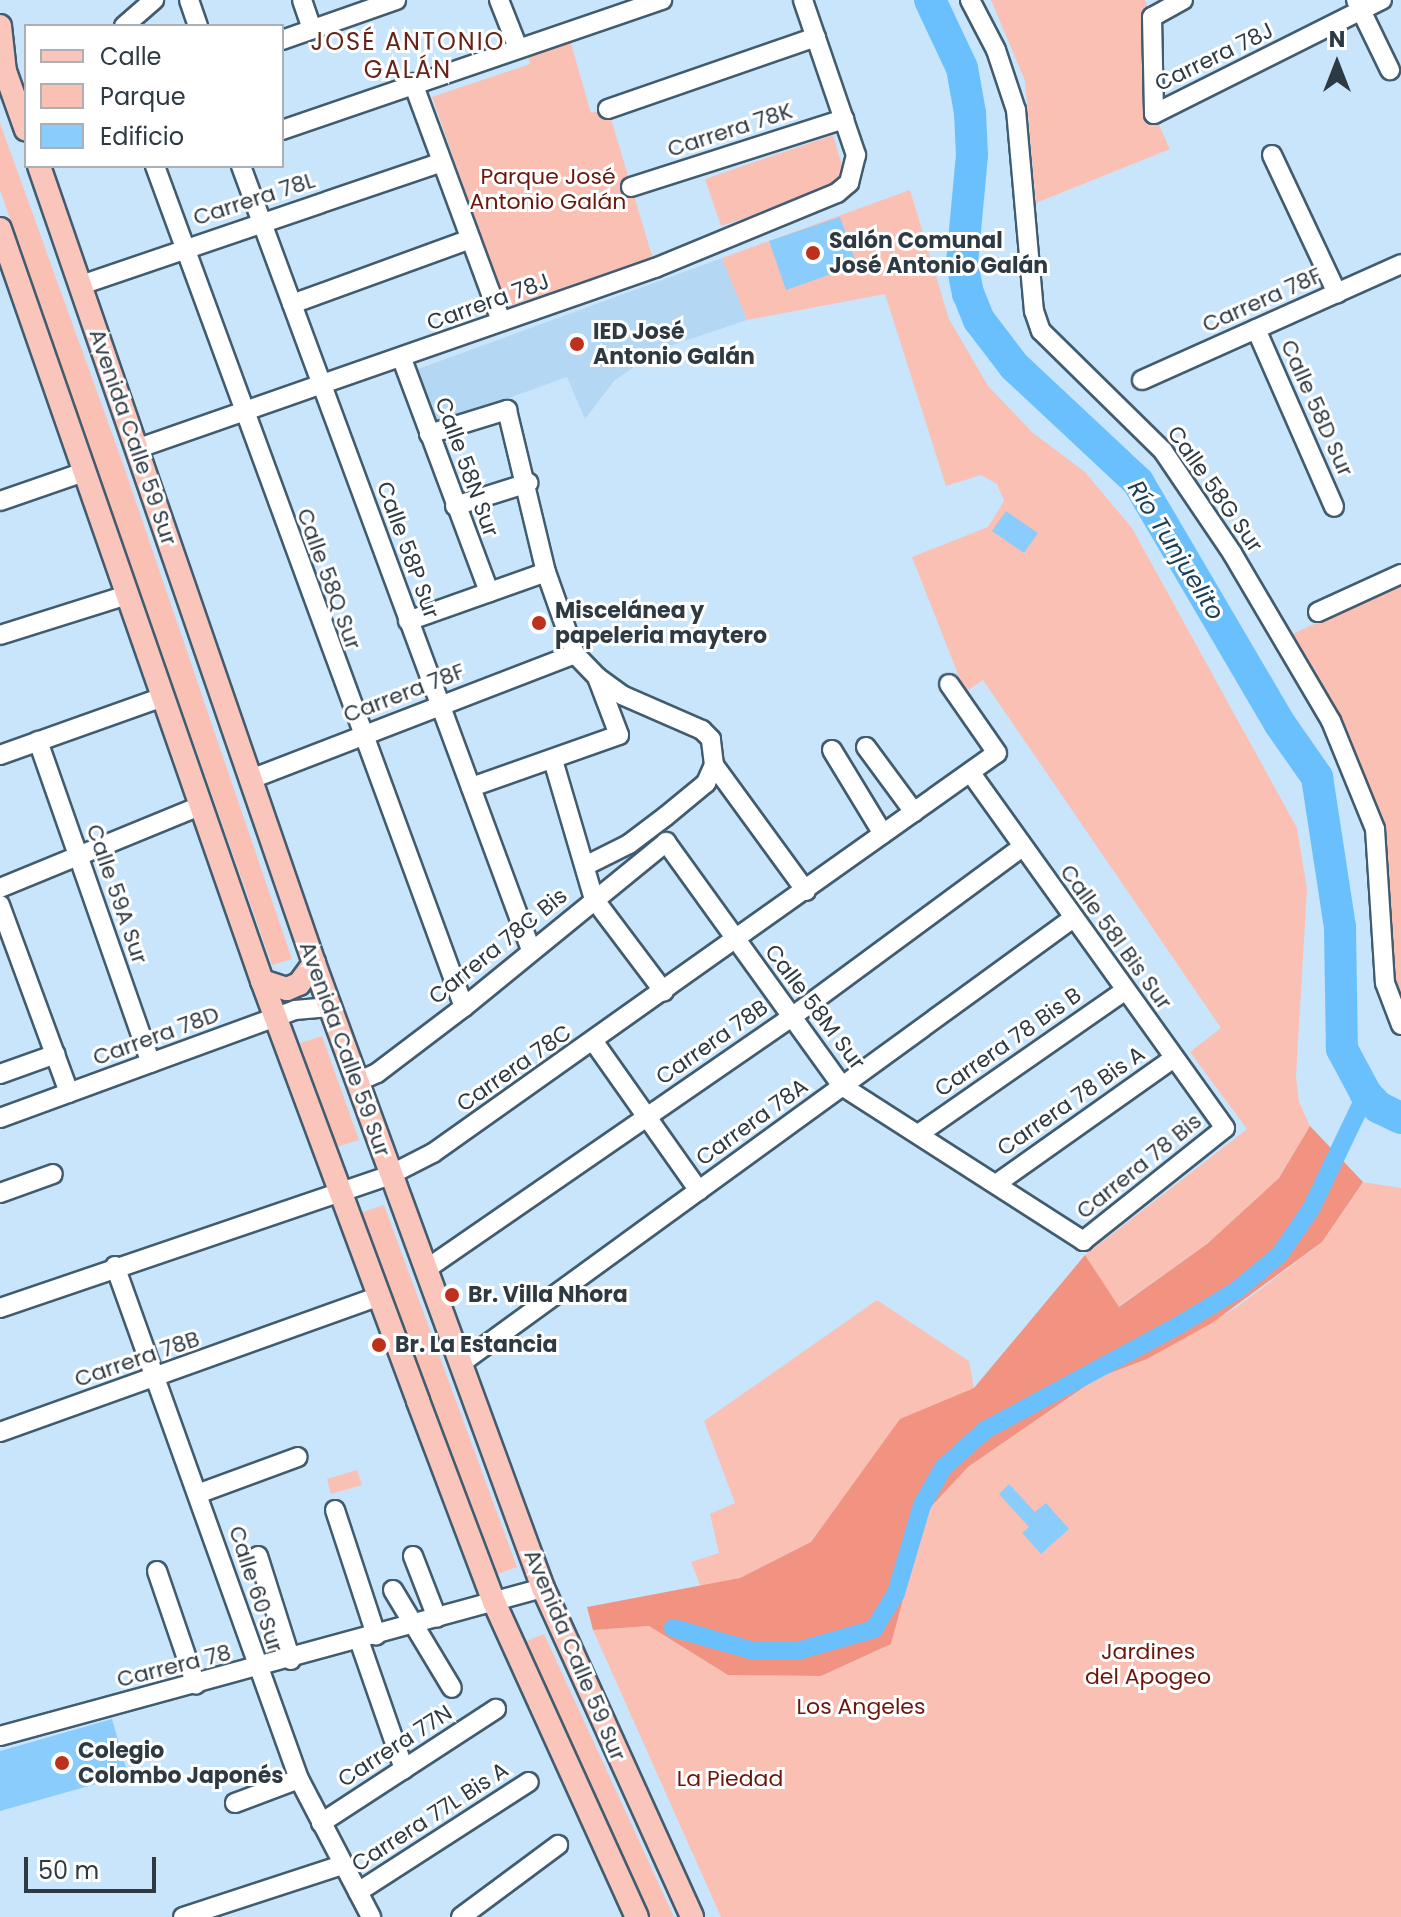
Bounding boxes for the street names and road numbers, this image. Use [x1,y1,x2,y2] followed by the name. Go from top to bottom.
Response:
[1151,17,1277,97] street label: Carrera 78J
[664,97,796,163] street label: Carrera 78K
[190,167,318,231] street label: Carrera 78L
[1198,262,1326,338] street label: Carrera 78F
[423,268,553,336] street label: Carrera 78J
[84,325,182,549] street label: Avenida Calle 59 Sur
[1275,336,1359,480] street label: Calle 58D Sur
[430,394,504,540] street label: Calle 58N Sur
[1162,421,1268,557] street label: Calle 58G Sur
[371,478,445,622] street label: Calle 58P Sur
[291,505,367,653] street label: Calle 58Q Sur
[340,658,468,728] street label: Carrera 78F
[81,821,153,967] street label: Calle 59A Sur
[1055,859,1177,1015] street label: Calle 58I Bis Sur
[424,882,572,1010] street label: Carrera 78C Bis
[294,938,396,1160] street label: Avenida Calle 59 Sur
[759,939,871,1075] street label: Calle 58M Sur
[930,982,1086,1102] street label: Carrera 78 Bis B
[651,994,773,1090] street label: Carrera 78B
[89,1001,223,1071] street label: Carrera 78D
[452,1019,576,1117] street label: Carrera 78C
[992,1040,1150,1162] street label: Carrera 78 Bis A
[691,1073,813,1171] street label: Carrera 78A
[1071,1108,1207,1224] street label: Carrera 78 Bis
[71,1325,203,1393] street label: Carrera 78B
[223,1523,289,1655] street label: Calle 60 Sur
[519,1545,631,1765] street label: Avenida Calle 59 Sur
[114,1639,234,1693] street label: Carrera 78
[333,1699,457,1793] street label: Carrera 77N
[347,1757,513,1877] street label: Carrera 77L Bis A

